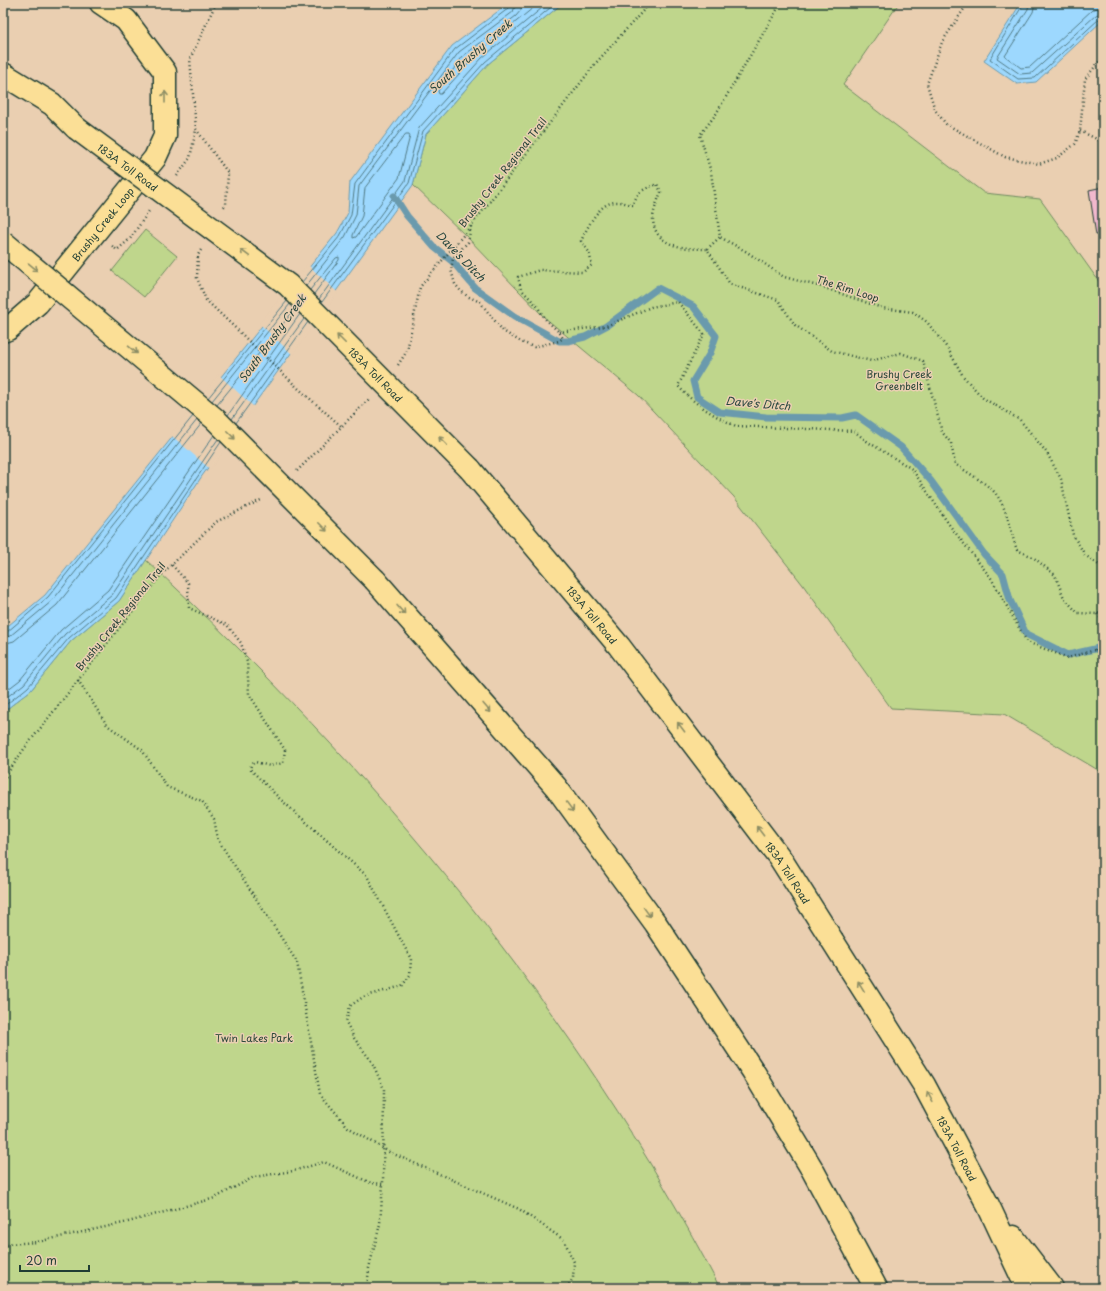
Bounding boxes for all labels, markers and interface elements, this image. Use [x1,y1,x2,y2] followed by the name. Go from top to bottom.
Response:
[425,14,516,97] water label: South Brushy Creek
[161,91,169,104] one-way arrow
[454,114,551,231] street label: Brushy Creek Regional Trail
[95,139,162,194] street label: 183A Toll Road
[67,183,137,264] street label: Brushy Creek Loop
[432,227,490,286] water label: Dave's Ditch
[239,249,250,257] one-way arrow
[28,262,38,271] one-way arrow
[815,271,881,305] street label: The Rim Loop
[234,289,311,386] water label: South Brushy Creek
[336,334,346,344] one-way arrow
[345,343,407,405] street label: 183A Toll Road
[127,346,138,355] one-way arrow
[866,366,932,393] park label: Brushy Creek Greenbelt
[725,392,792,414] water label: Dave's Ditch
[226,430,236,440] one-way arrow
[438,436,448,446] one-way arrow
[318,522,328,532] one-way arrow
[71,558,169,674] street label: Brushy Creek Regional Trail
[563,582,621,647] street label: 183A Toll Road
[397,604,406,615] one-way arrow
[482,702,491,713] one-way arrow
[677,722,685,733] one-way arrow
[566,801,574,812] one-way arrow
[755,825,764,836] one-way arrow
[762,838,815,906] street label: 183A Toll Road
[643,906,651,917] one-way arrow
[857,980,865,992] one-way arrow
[215,1030,293,1045] park label: Twin Lakes Park
[926,1091,933,1103] one-way arrow
[934,1113,981,1184] street label: 183A Toll Road
[20,1247,89,1273] scale bar
[26,1251,57,1269] text: 20 m

